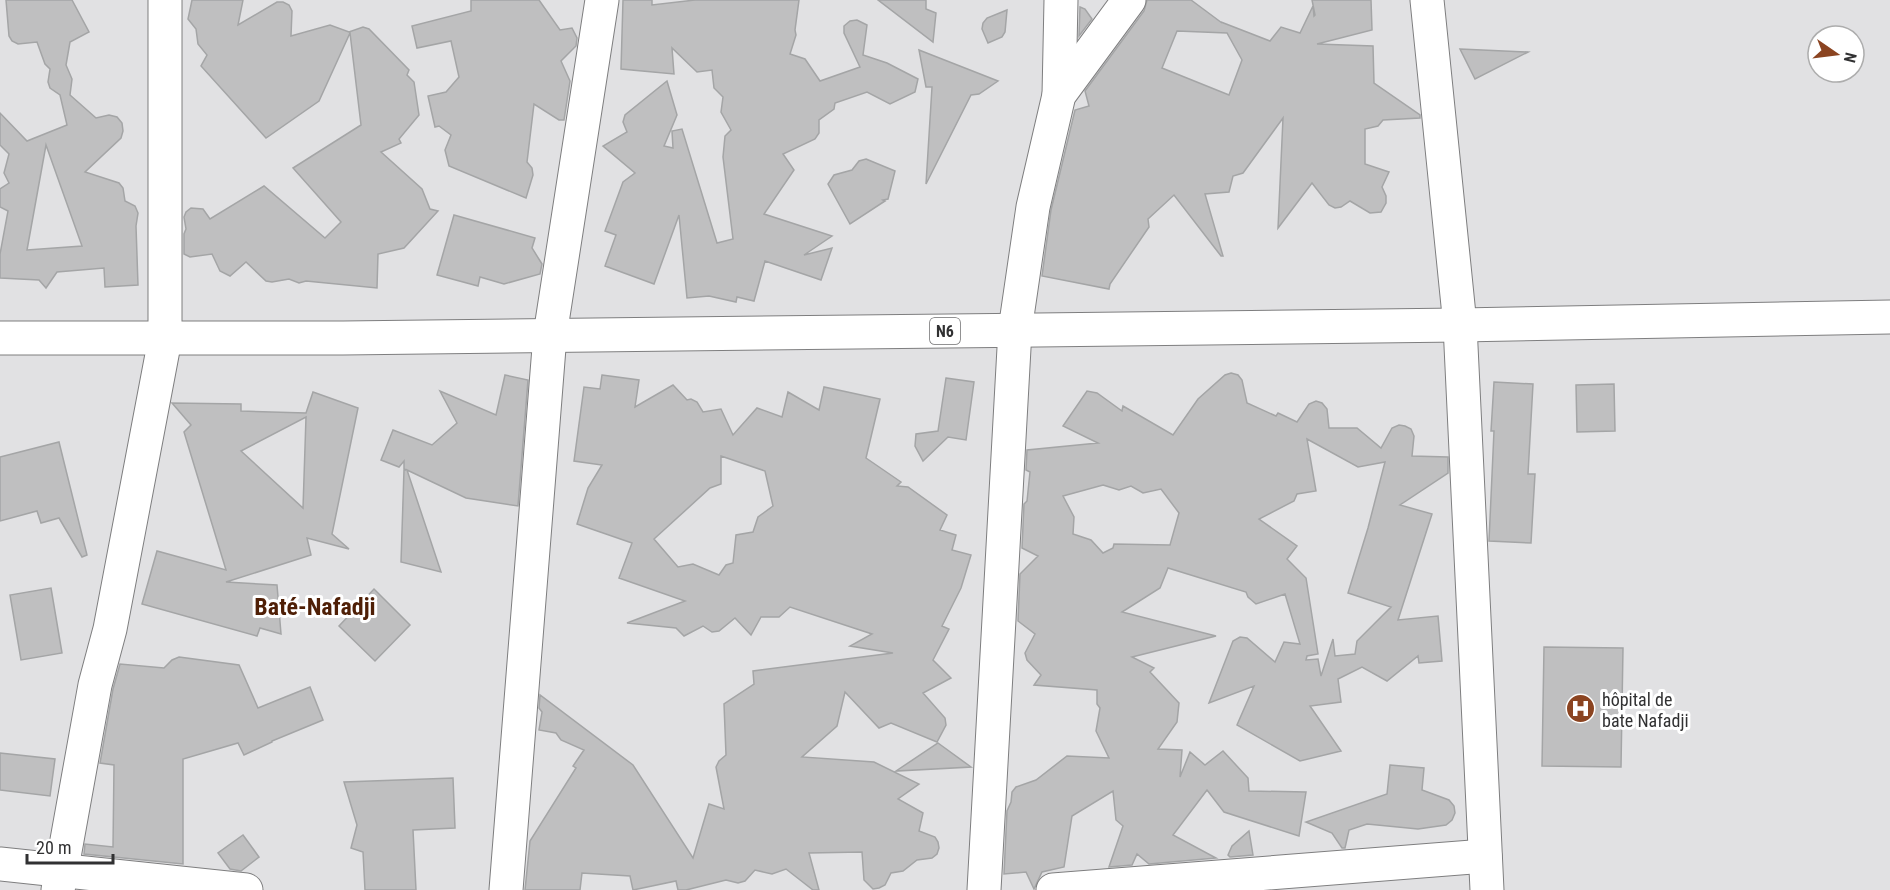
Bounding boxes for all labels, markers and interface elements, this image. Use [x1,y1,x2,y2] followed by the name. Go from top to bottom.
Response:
[1806,24,1866,84] north arrow
[1840,50,1860,65] text: N
[930,318,960,344] road number: N6
[254,593,376,621] district label: Baté-Nafadji
[1602,689,1689,731] place label: hôpital de bate Nafadji
[1565,693,1597,725] hospital icon: hôpital de bate Nafadji
[27,827,112,865] scale bar
[36,837,71,858] text: 20 m

